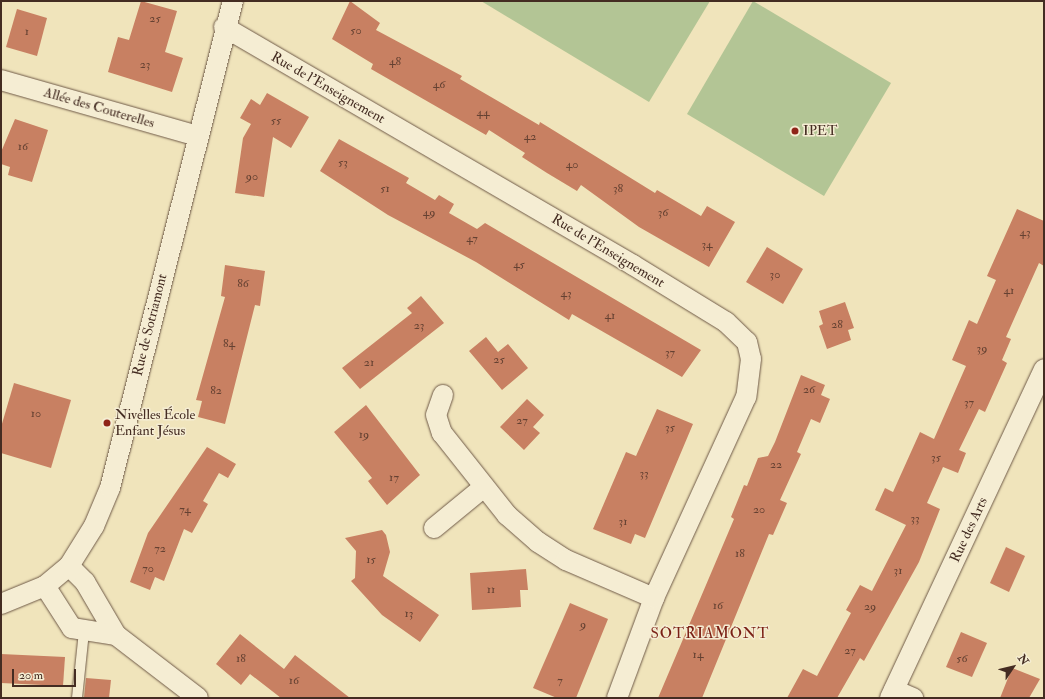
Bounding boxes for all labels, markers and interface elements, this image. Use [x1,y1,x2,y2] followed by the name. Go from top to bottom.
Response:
[149,12,161,26] house number: 25
[350,24,362,38] house number: 50
[25,25,29,39] house number: 1
[268,49,388,127] street label: Rue de l'Enseignement
[389,55,401,69] house number: 48
[140,58,150,72] house number: 23
[433,78,445,92] house number: 46
[42,84,156,132] street label: Allée des Couterelles
[477,106,489,120] house number: 44
[271,114,281,128] house number: 55
[803,123,837,139] place label: IPET
[790,126,800,136] marker: IPET
[524,130,536,144] house number: 42
[18,140,28,154] house number: 16
[338,156,348,170] house number: 53
[566,158,578,172] house number: 40
[246,170,258,184] house number: 90
[380,182,390,196] house number: 51
[613,182,623,196] house number: 38
[423,206,435,220] house number: 49
[658,206,668,220] house number: 36
[549,211,667,291] street label: Rue de l'Enseignement
[1019,226,1031,240] house number: 43
[466,232,478,246] house number: 47
[701,238,713,252] house number: 34
[513,258,525,272] house number: 45
[770,268,780,282] house number: 30
[129,272,171,378] street label: Rue de Sotriamont
[237,277,249,291] house number: 86
[1004,284,1014,298] house number: 41
[560,287,572,301] house number: 43
[605,309,615,323] house number: 41
[831,318,843,332] house number: 28
[414,319,424,333] house number: 23
[223,337,235,351] house number: 84
[977,342,987,356] house number: 39
[665,346,675,360] house number: 37
[493,353,505,367] house number: 25
[364,356,374,370] house number: 21
[803,383,815,397] house number: 26
[210,384,222,398] house number: 82
[964,396,974,410] house number: 37
[31,407,41,421] house number: 10
[115,407,195,440] place label: Nivelles École Enfant Jésus
[516,414,528,428] house number: 27
[102,418,112,428] marker: Nivelles École Enfant Jésus
[665,421,675,435] house number: 35
[359,428,369,442] house number: 19
[931,451,941,465] house number: 35
[770,458,782,472] house number: 22
[639,467,649,481] house number: 33
[389,471,399,485] house number: 17
[947,495,991,565] street label: Rue des Arts
[179,503,191,517] house number: 74
[753,503,765,517] house number: 20
[910,512,920,526] house number: 33
[619,515,627,529] house number: 31
[154,542,166,556] house number: 72
[735,547,745,561] house number: 18
[366,553,376,567] house number: 15
[142,562,154,576] house number: 70
[894,564,902,578] house number: 31
[487,583,495,597] house number: 11
[713,599,723,613] house number: 16
[864,600,876,614] house number: 29
[405,607,413,621] house number: 13
[580,618,586,632] house number: 9
[651,625,769,643] district label: SOTRIAMONT
[844,644,856,658] house number: 27
[993,647,1033,687] north arrow
[693,648,703,662] house number: 14
[236,652,246,666] house number: 18
[956,652,968,666] house number: 56
[1015,652,1031,668] text: N
[14,661,78,687] scale bar
[19,668,43,683] text: 20 m
[289,674,299,688] house number: 16
[557,674,563,688] house number: 7

